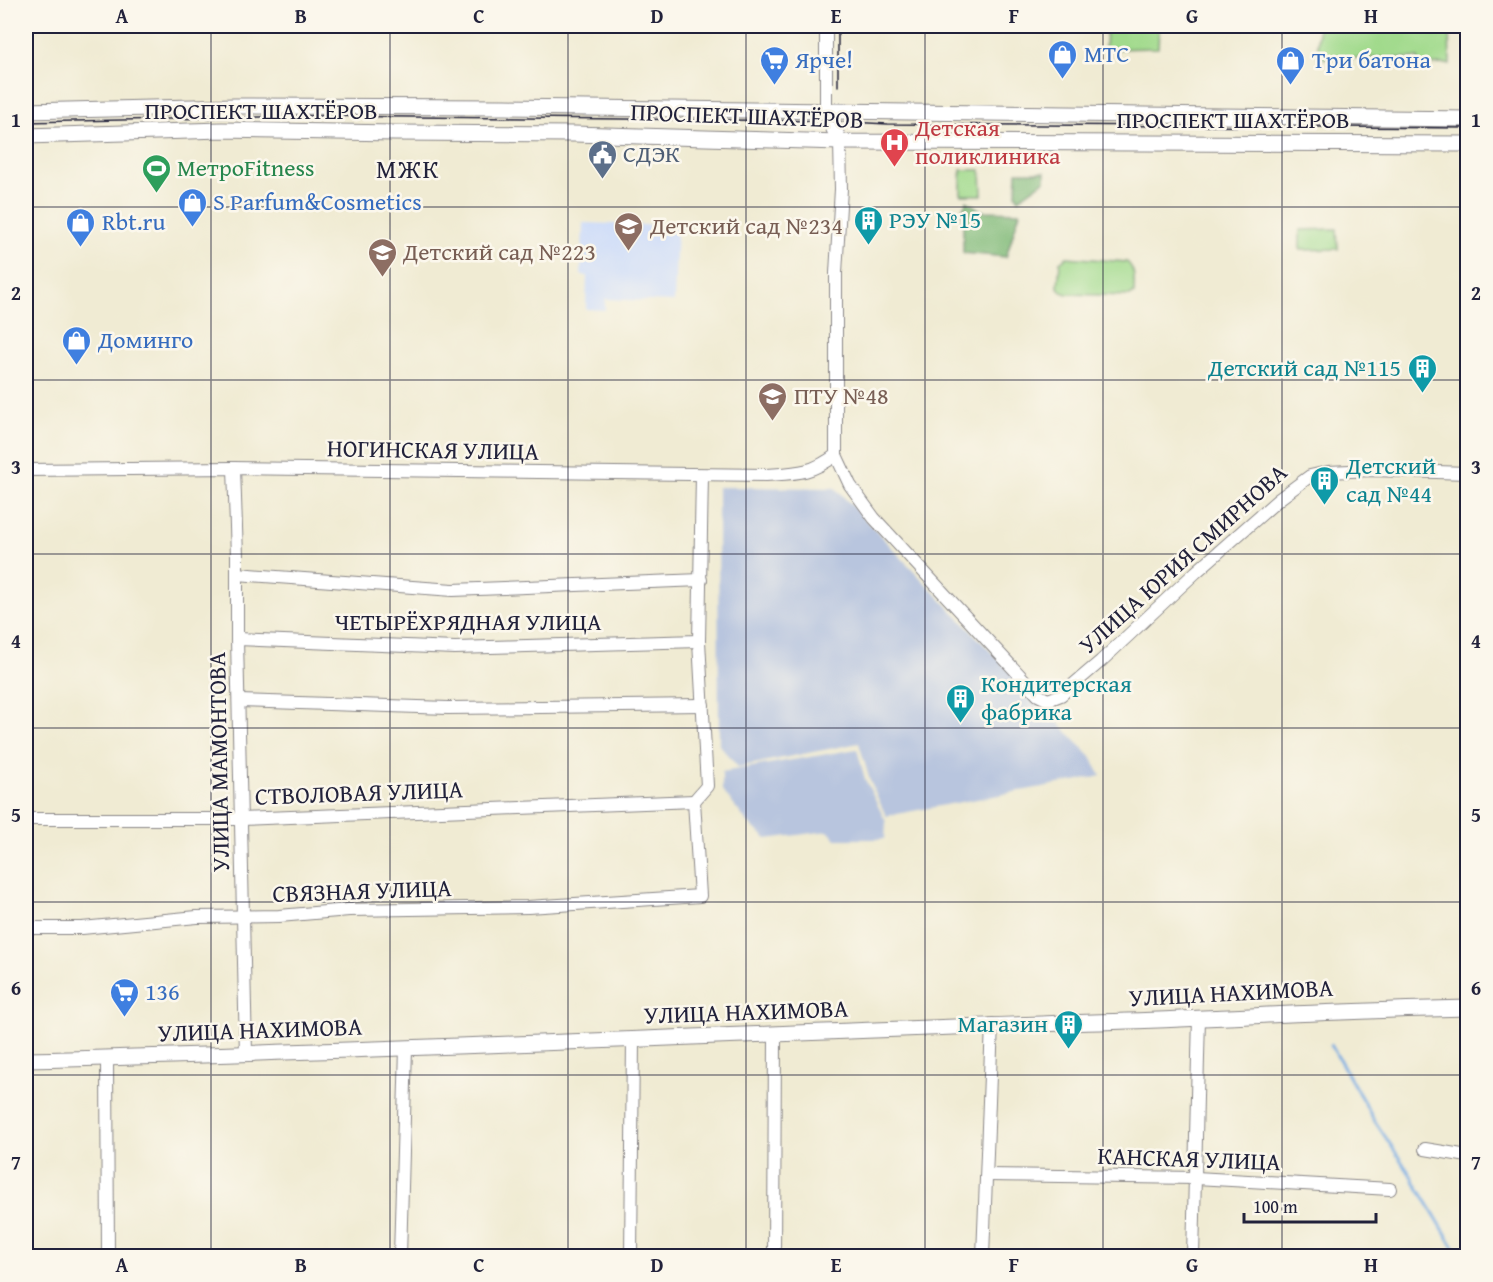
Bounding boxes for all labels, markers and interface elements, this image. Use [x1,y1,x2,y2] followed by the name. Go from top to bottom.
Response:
[116,1,129,30] text: A
[295,1,307,30] text: B
[473,1,485,30] text: C
[650,1,664,30] text: D
[831,1,842,30] text: E
[1009,1,1019,30] text: F
[1186,1,1198,30] text: G
[1364,1,1378,30] text: H
[1084,36,1129,71] place label: МТС
[1047,38,1079,80] shop icon: МТС
[794,42,853,77] place label: Ярче!
[1312,42,1431,77] place label: Три батона
[758,44,790,86] supermarket icon: Ярче!
[1275,44,1307,86] shop icon: Три батона
[144,93,378,128] street label: ПРОСПЕКТ ШАХТЁРОВ
[630,94,864,137] street label: ПРОСПЕКТ ШАХТЁРОВ
[1116,102,1350,137] street label: ПРОСПЕКТ ШАХТЁРОВ
[11,105,21,134] text: 1
[1471,105,1481,134] text: 1
[914,110,1061,173] place label: Детская поликлиника
[878,126,910,168] hospital icon: Детская поликлиника
[623,136,680,171] place label: СДЭК
[586,138,618,180] public building icon: СДЭК
[376,149,440,188] district label: МЖК
[177,150,315,185] place label: МетроFitness
[140,152,172,194] sports icon: МетроFitness
[213,184,422,219] place label: S Parfum&Cosmetics
[176,186,208,228] shop icon: S Parfum&Cosmetics
[889,202,981,237] place label: РЭУ №15
[102,204,165,239] place label: Rbt.ru
[852,204,884,246] building icon: РЭУ №15
[65,206,97,248] shop icon: Rbt.ru
[649,208,843,243] place label: Детский сад №234
[613,210,645,252] school or university icon: Детский сад №234
[402,234,596,269] place label: Детский сад №223
[366,236,398,278] school or university icon: Детский сад №223
[11,278,21,307] text: 2
[1471,278,1481,307] text: 2
[97,322,193,357] place label: Доминго
[61,324,93,366] shop icon: Доминго
[1207,350,1401,385] place label: Детский сад №115
[1406,352,1438,394] building icon: Детский сад №115
[794,378,889,413] place label: ПТУ №48
[757,380,789,422] school or university icon: ПТУ №48
[327,430,540,469] street label: НОГИНСКАЯ УЛИЦА
[1345,448,1436,511] place label: Детский сад №44
[11,452,21,481] text: 3
[1471,452,1481,481] text: 3
[1071,455,1295,662] street label: УЛИЦА ЮРИЯ СМИРНОВА
[1309,464,1341,506] building icon: Детский сад №44
[335,604,602,639] street label: ЧЕТЫРЁХРЯДНАЯ УЛИЦА
[11,626,21,655] text: 4
[1471,626,1481,655] text: 4
[199,651,238,872] street label: УЛИЦА МАМОНТОВА
[981,666,1132,729] place label: Кондитерская фабрика
[944,682,976,724] building icon: Кондитерская фабрика
[254,771,464,814] street label: СТВОЛОВАЯ УЛИЦА
[11,800,21,829] text: 5
[1471,800,1481,829] text: 5
[272,870,453,911] street label: СВЯЗНАЯ УЛИЦА
[1128,970,1334,1015] street label: УЛИЦА НАХИМОВА
[11,973,21,1002] text: 6
[1471,973,1481,1002] text: 6
[145,974,180,1009] place label: 136
[108,976,140,1018] supermarket icon: 136
[643,990,849,1033] street label: УЛИЦА НАХИМОВА
[958,1006,1048,1041] place label: Магазин
[157,1008,363,1051] street label: УЛИЦА НАХИМОВА
[1053,1008,1085,1050] building icon: Магазин
[1097,1138,1282,1179] street label: КАНСКАЯ УЛИЦА
[11,1147,21,1176] text: 7
[1471,1147,1481,1176] text: 7
[1244,1186,1376,1224] scale bar
[1253,1193,1298,1220] text: 100 m
[116,1250,129,1279] text: A
[295,1250,307,1279] text: B
[473,1250,485,1279] text: C
[650,1250,664,1279] text: D
[831,1250,842,1279] text: E
[1009,1250,1019,1279] text: F
[1186,1250,1198,1279] text: G
[1364,1250,1378,1279] text: H

